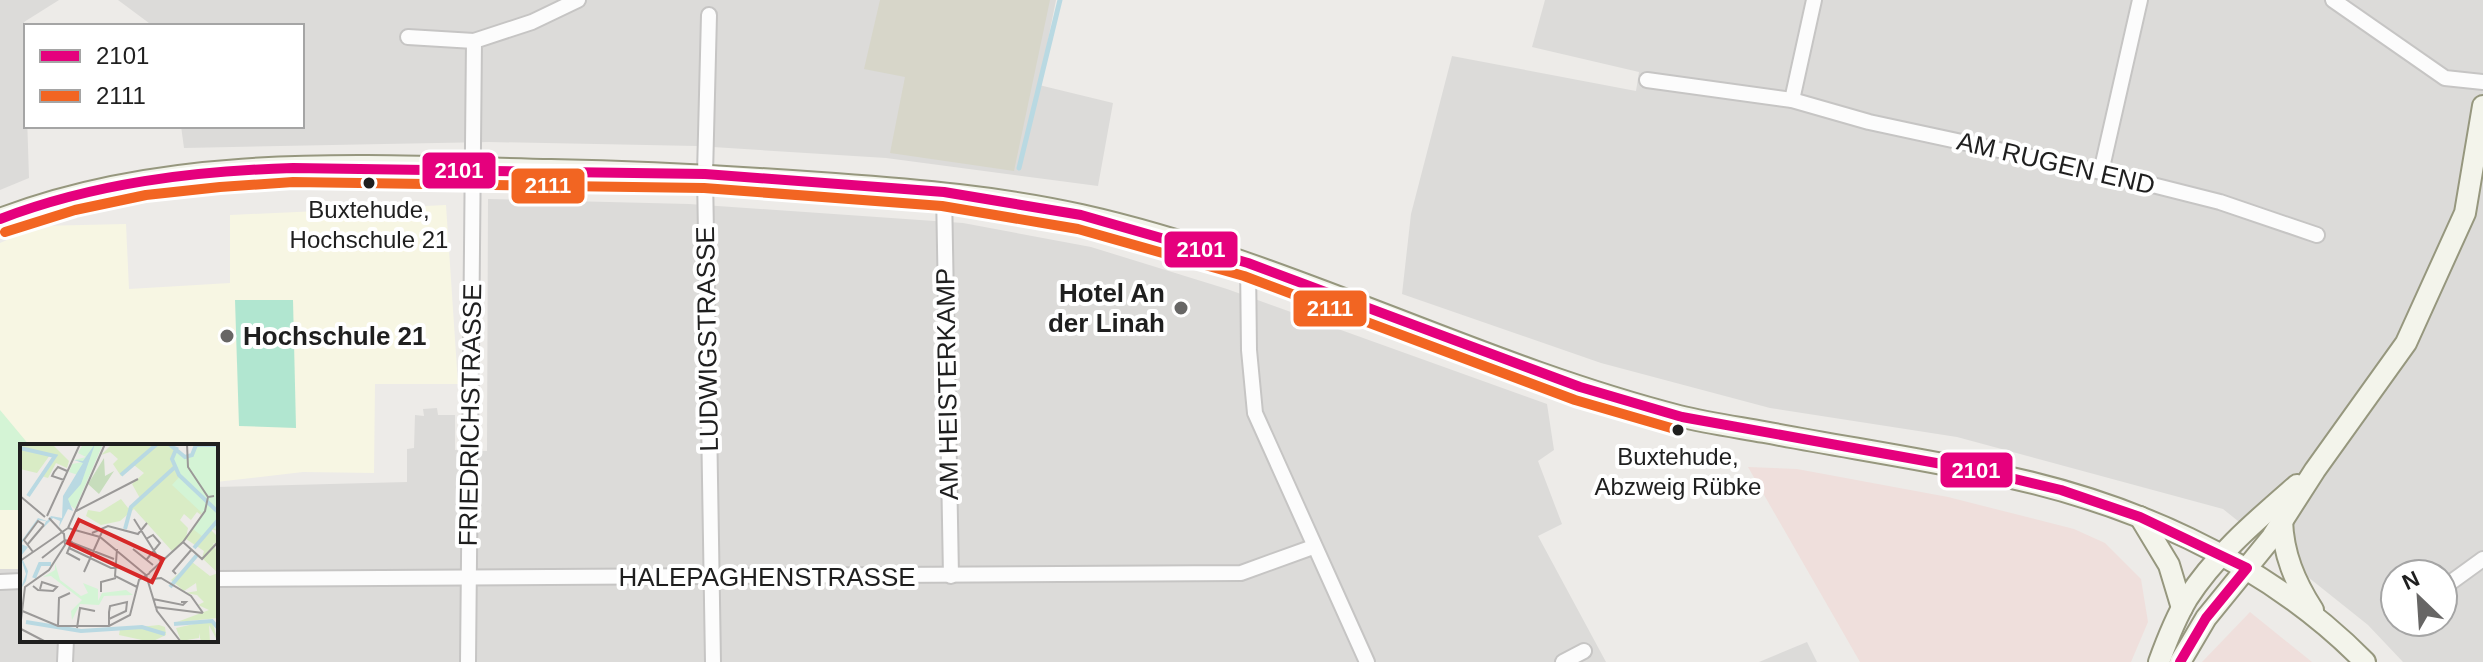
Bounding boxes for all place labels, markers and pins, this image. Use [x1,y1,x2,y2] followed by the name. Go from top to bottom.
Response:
[361,175,377,191] marker: Buxtehude, Hochschule 21
[290,196,448,253] place label: Buxtehude, Hochschule 21
[1048,278,1165,338] place label: Hotel An der Linah
[1172,299,1190,317] marker: Hotel An der Linah
[243,321,427,351] place label: Hochschule 21
[218,327,236,345] marker: Hochschule 21
[1670,422,1686,438] marker: Buxtehude, Abzweig Rübke
[1595,443,1761,500] place label: Buxtehude, Abzweig Rübke

